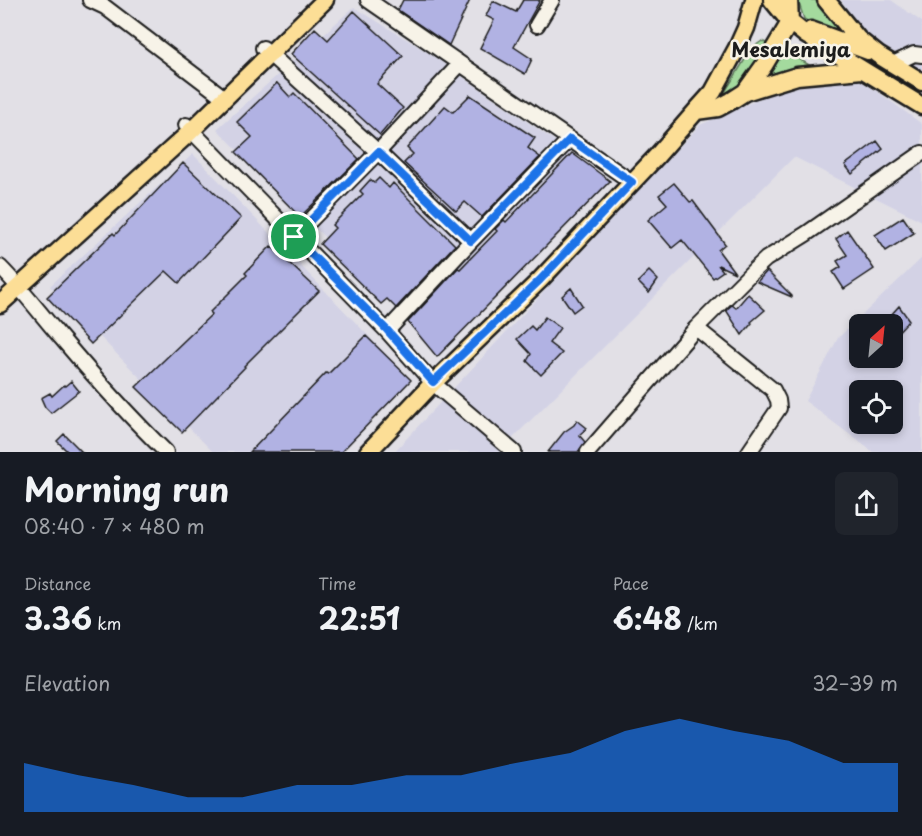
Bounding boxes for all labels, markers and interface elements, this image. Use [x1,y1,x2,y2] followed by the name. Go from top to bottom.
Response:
[731,34,851,64] district label: Mesalemiya
[268,211,319,262] pin
[277,220,310,253] icon: arrive
[849,314,903,368] north arrow
[849,314,903,434] map controls
[849,380,903,434] button: locate
[24,463,229,513] text: Morning run
[835,472,898,535] button: share
[24,511,205,541] text: 08:40 · 7 × 480 m
[24,571,91,595] text: Distance
[318,571,356,595] text: Time
[613,571,649,595] text: Pace
[24,595,92,640] text: 3.36
[318,595,400,640] text: 22:51
[613,595,682,640] text: 6:48
[92,611,121,635] text: km
[682,611,718,635] text: /km
[24,668,110,698] text: Elevation
[812,668,898,698] text: 32–39 m

